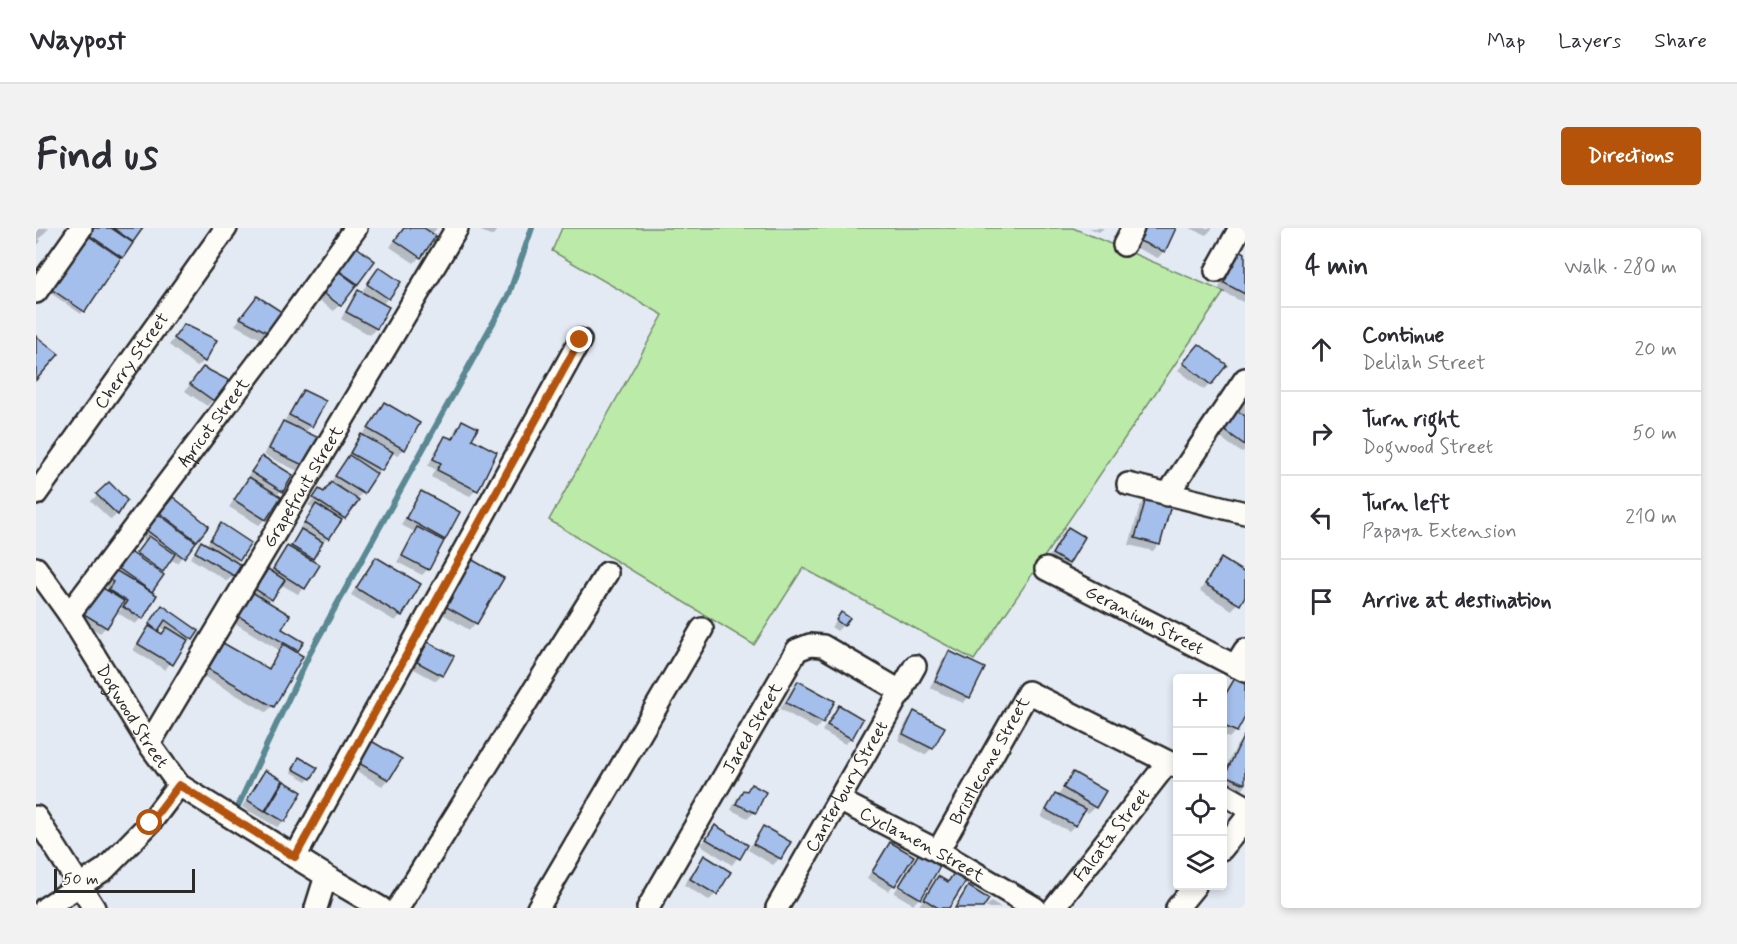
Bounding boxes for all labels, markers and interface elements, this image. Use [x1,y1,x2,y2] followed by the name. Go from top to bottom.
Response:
[30,23,126,60] text: Waypost
[1487,27,1525,55] text: Map
[1558,27,1621,55] text: Layers
[1654,27,1707,55] text: Share
[1561,127,1701,185] button: Directions
[36,129,158,184] text: Find us
[1305,250,1368,284] text: 4 min
[1564,254,1677,281] text: Walk · 280 m
[89,308,175,414] street label: Cherry Street
[1362,322,1444,350] text: Continue
[566,326,592,352] route end
[1305,333,1338,366] icon: ahead
[1634,336,1677,363] text: 20 m
[1362,350,1486,377] text: Delilah Street
[173,373,256,473] street label: Apricot Street
[1362,406,1460,434] text: Turn right
[1305,417,1338,450] icon: right
[1632,420,1677,447] text: 50 m
[258,421,350,552] street label: Grapefruit Street
[1362,434,1493,461] text: Dogwood Street
[1362,490,1450,518] text: Turn left
[1305,501,1338,534] icon: left
[1625,504,1677,531] text: 210 m
[1362,518,1517,545] text: Papaya Extension
[1081,580,1208,661] street label: Geranium Street
[1305,585,1338,618] icon: arrive
[1362,587,1552,615] text: Arrive at destination
[90,660,174,774] street label: Dogwood Street
[1173,674,1227,890] map controls
[1173,674,1227,728] button: +
[717,678,789,778] street label: Jared Street
[944,692,1036,829] street label: Bristlecone Street
[800,717,894,857] street label: Canterbury Street
[1173,728,1227,782] button: −
[1173,782,1227,836] button: locate
[1068,784,1156,887] street label: Falcata Street
[855,802,989,889] street label: Cyclamen Street
[136,809,162,835] route start
[1173,836,1227,890] button: layers
[54,866,195,894] scale bar
[63,869,99,890] text: 50 m

